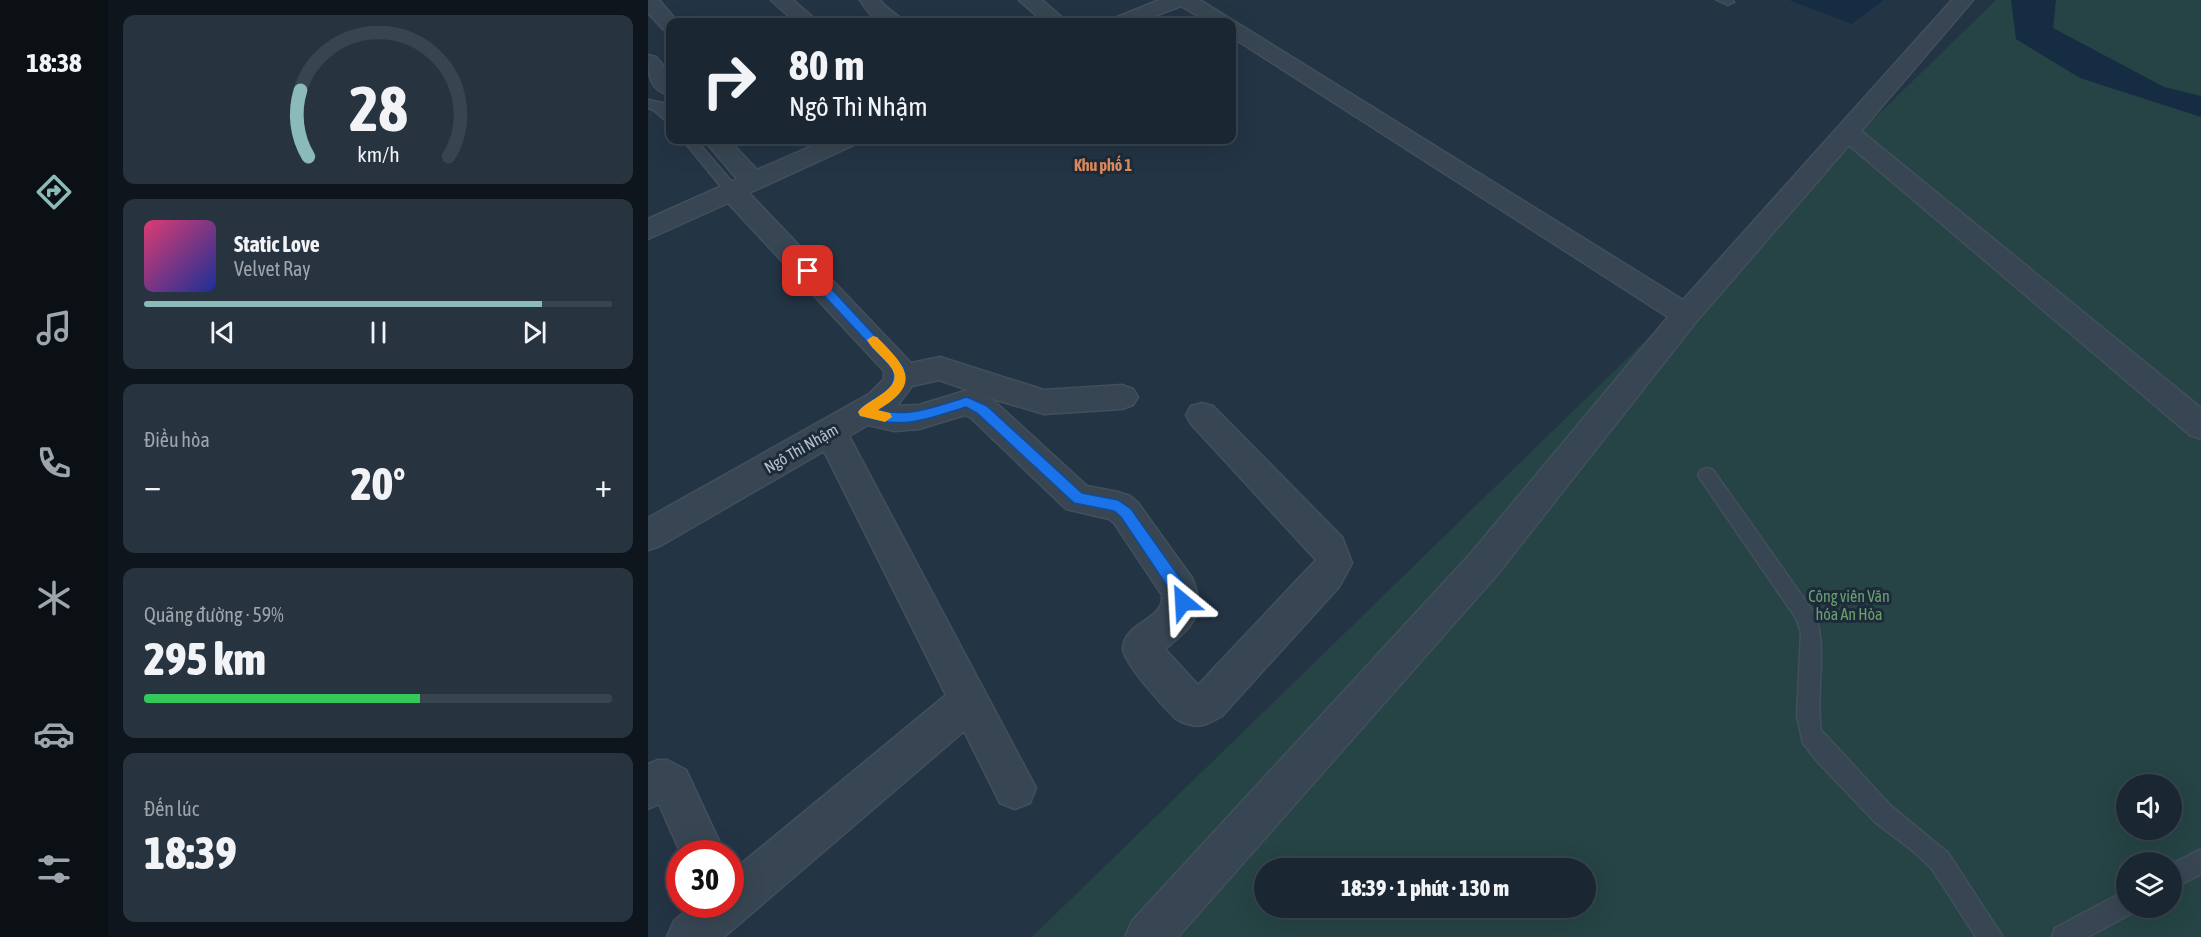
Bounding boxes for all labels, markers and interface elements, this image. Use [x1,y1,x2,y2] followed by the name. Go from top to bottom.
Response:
[789,41,864,89] text: 80 m
[690,42,768,120] icon: right
[26,47,82,78] text: 18:38
[349,73,407,144] text: 28
[789,91,928,122] text: Ngô Thì Nhậm
[357,142,399,167] text: km/h
[1074,155,1133,174] district label: Khu phố 1
[33,171,75,213] icon: directions
[234,231,320,257] text: Static Love
[782,245,833,296] pin
[791,254,824,287] icon: arrive
[234,257,311,280] text: Velvet Ray
[33,307,75,349] icon: music
[206,316,239,349] icon: previous
[362,316,395,349] icon: pause
[518,316,551,349] icon: next
[761,420,842,477] street label: Ngô Thì Nhậm
[144,428,210,451] text: Điều hòa
[33,442,75,484] icon: phone
[351,458,405,510] text: 20°
[144,466,161,504] text: −
[595,466,612,504] text: +
[1151,570,1215,634] position arrow
[33,577,75,619] icon: climate
[1808,587,1890,623] park label: Công viên Văn hóa An Hòa
[144,603,284,626] text: Quãng đường · 59%
[144,633,266,685] text: 295 km
[33,713,75,755] icon: car
[2116,774,2182,918] map controls
[2116,774,2182,840] button: sound
[144,797,199,820] text: Đến lúc
[144,827,237,879] text: 18:39
[666,840,744,918] speed limit sign: 30
[33,848,75,890] icon: filters
[2116,852,2182,918] button: layers
[1341,875,1509,901] text: 18:39 · 1 phút · 130 m

